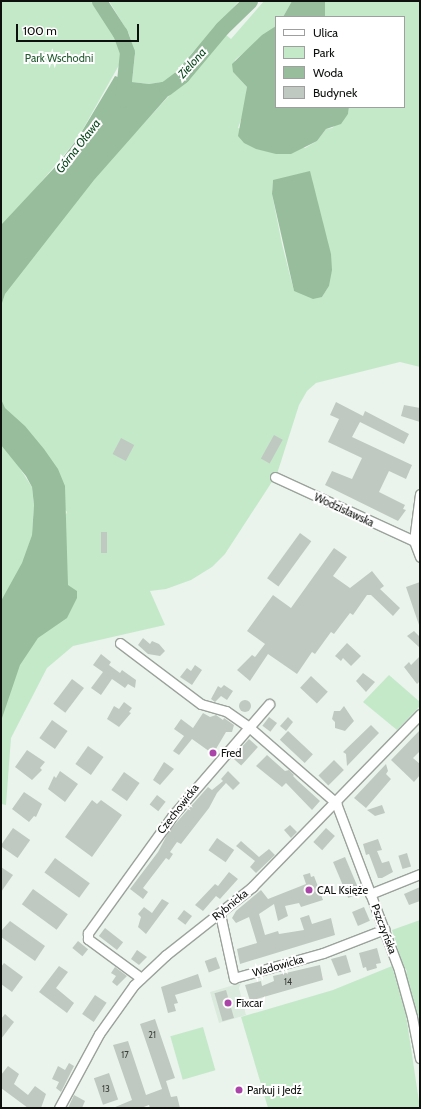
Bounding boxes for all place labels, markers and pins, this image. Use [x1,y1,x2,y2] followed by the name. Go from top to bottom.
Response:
[221,746,241,760] place label: Fred
[208,748,218,758] marker: Fred
[317,883,368,897] place label: CAL Księże
[304,885,314,895] marker: CAL Księże
[236,996,263,1010] place label: Fixcar
[223,998,233,1008] marker: Fixcar
[247,1083,302,1097] place label: Parkuj i Jedź
[234,1085,244,1095] marker: Parkuj i Jedź

